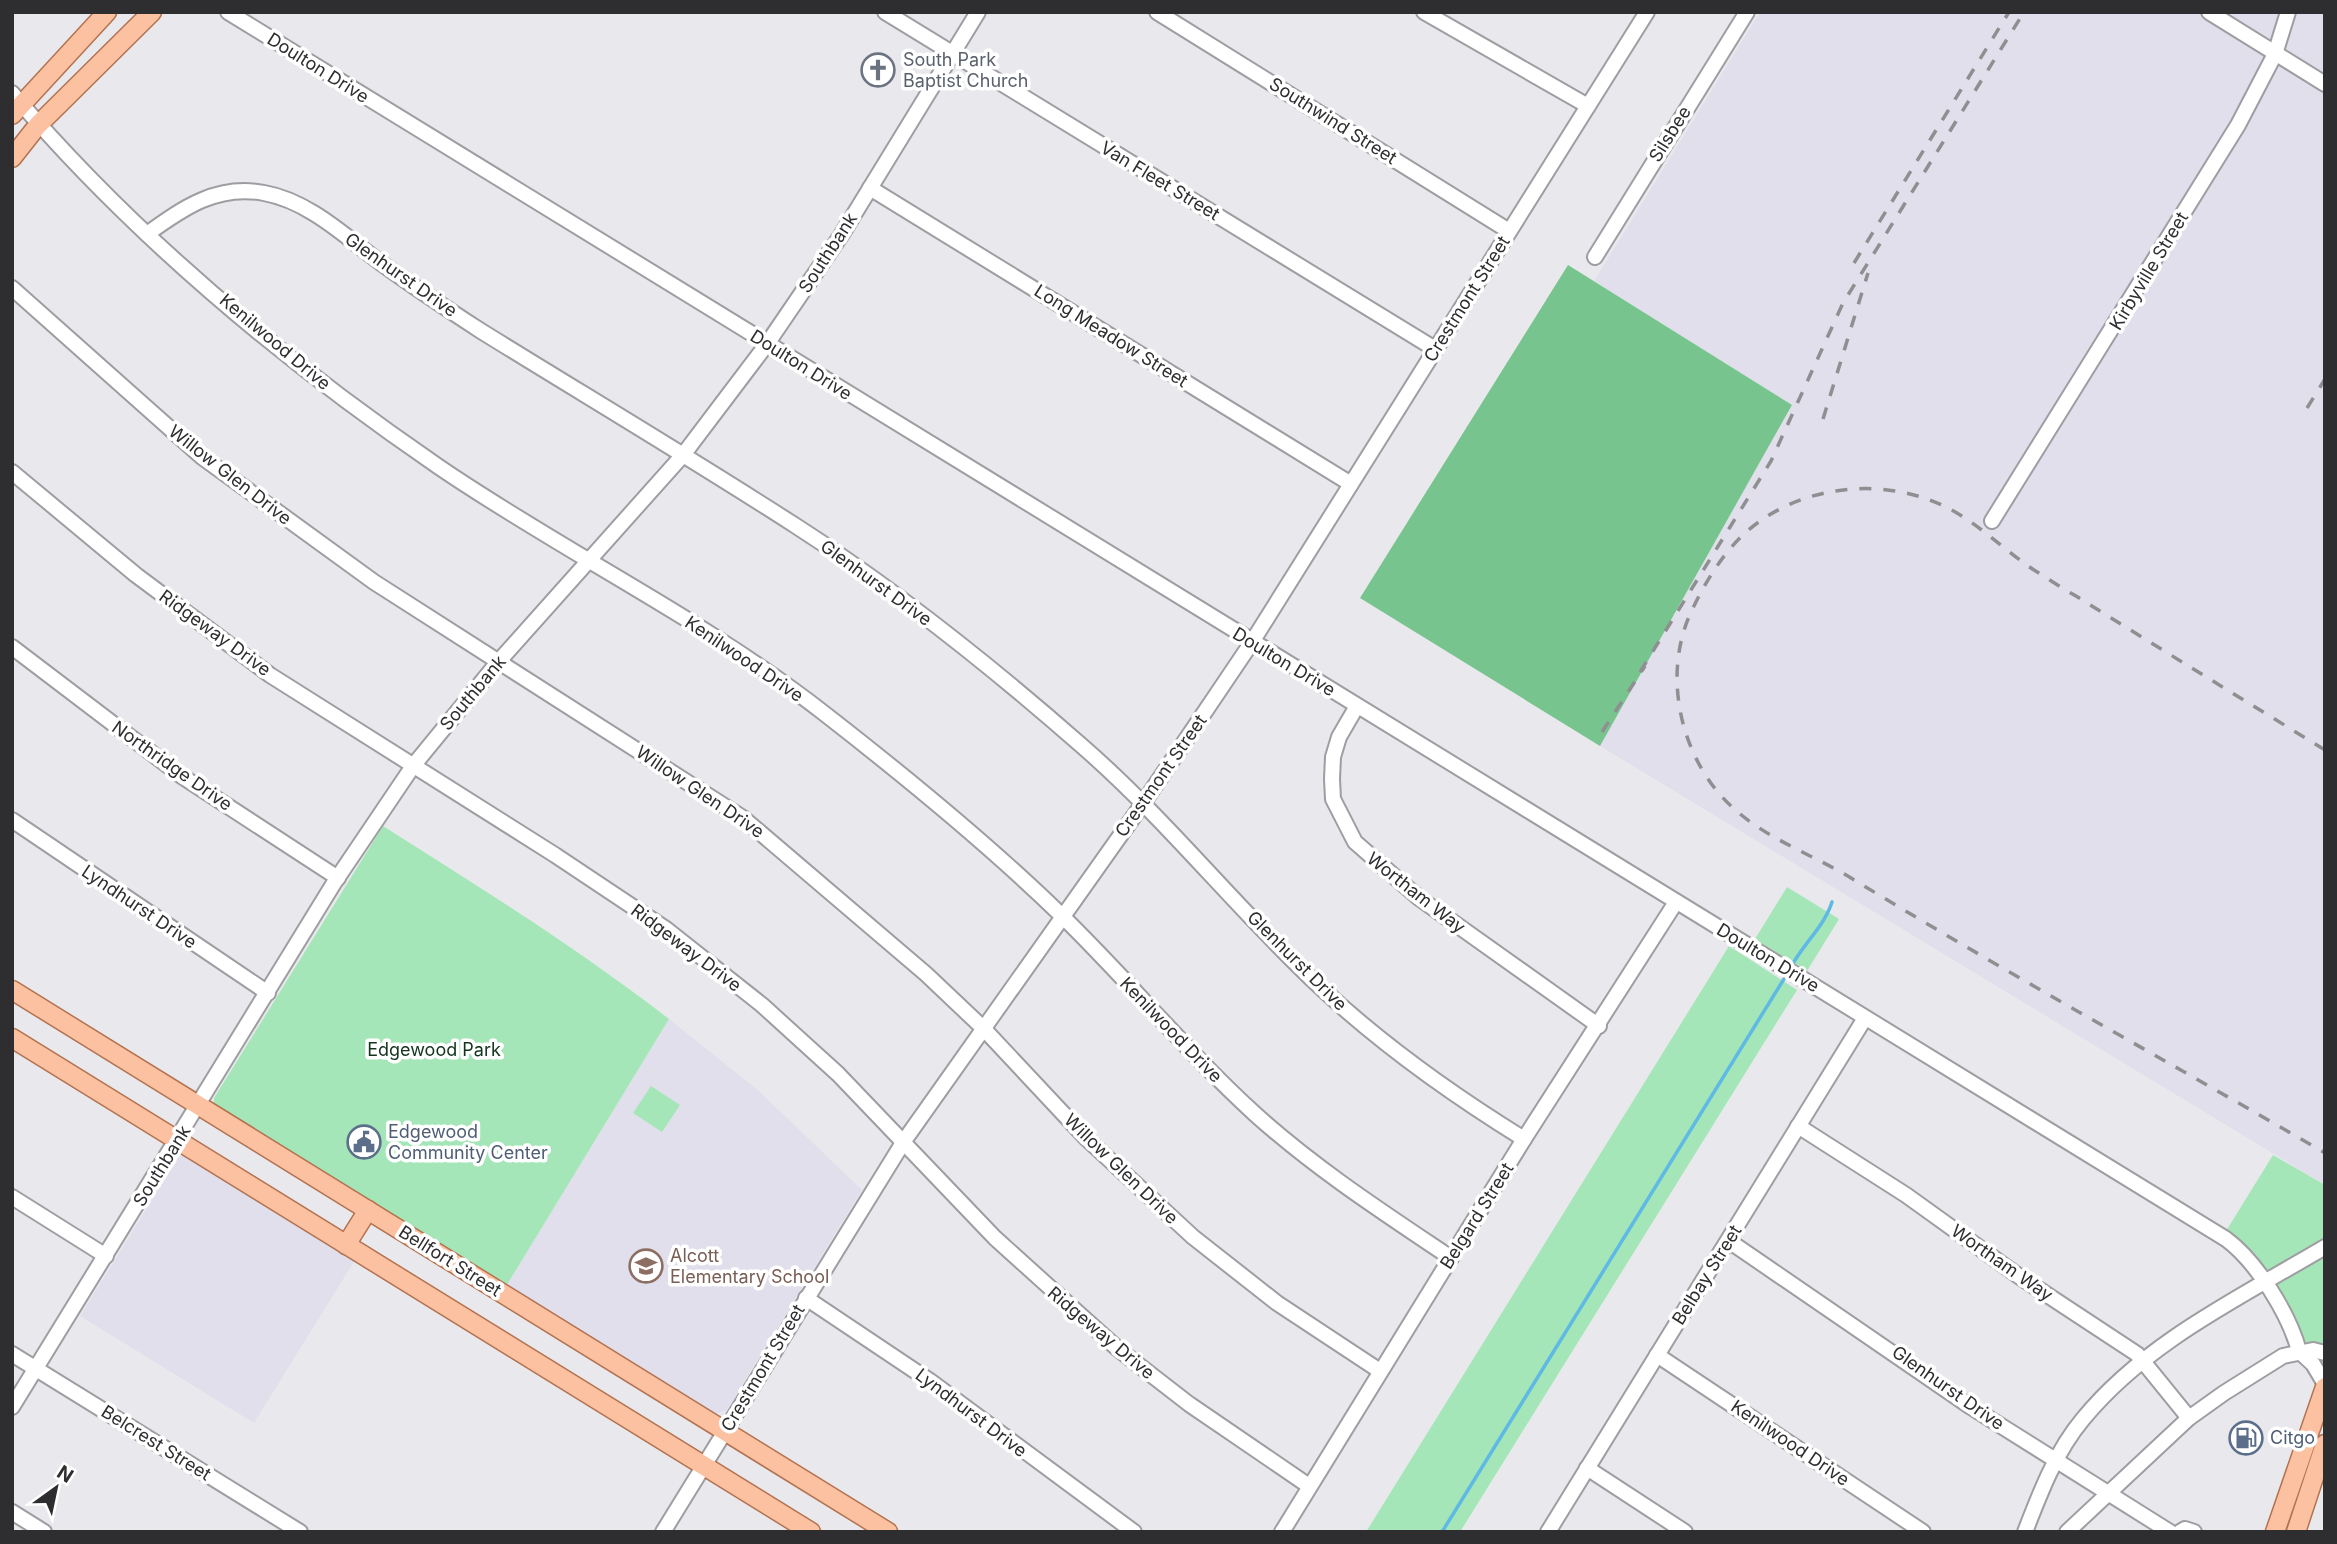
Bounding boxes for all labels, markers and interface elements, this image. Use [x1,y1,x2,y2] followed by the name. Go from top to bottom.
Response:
[264,28,373,107] street label: Doulton Drive
[903,49,1028,91] place label: South Park Baptist Church
[859,51,897,89] church icon: South Park Baptist Church
[1266,73,1401,168] street label: Southwind Street
[1644,102,1695,165] street label: Silsbee
[1097,137,1224,224] street label: Van Fleet Street
[2105,208,2192,334] street label: Kirbyville Street
[794,209,861,297] street label: Southbank
[341,228,461,321] street label: Glenhurst Drive
[1419,232,1514,366] street label: Crestmont Street
[1031,280,1192,391] street label: Long Meadow Street
[216,289,335,394] street label: Kenilwood Drive
[747,325,856,404] street label: Doulton Drive
[165,420,296,529] street label: Willow Glen Drive
[817,535,936,630] street label: Glenhurst Drive
[155,585,275,680] street label: Ridgeway Drive
[681,611,807,706] street label: Kenilwood Drive
[1229,623,1339,700] street label: Doulton Drive
[435,651,510,734] street label: Southbank
[1111,710,1211,841] street label: Crestmont Street
[108,716,236,815] street label: Northridge Drive
[632,741,768,842] street label: Willow Glen Drive
[1363,848,1470,937] street label: Wortham Way
[78,860,201,953] street label: Lyndhurst Drive
[627,899,746,996] street label: Ridgeway Drive
[1243,907,1351,1015] street label: Glenhurst Drive
[1713,919,1823,996] street label: Doulton Drive
[1116,973,1227,1087] street label: Kenilwood Drive
[367,1039,501,1060] park label: Edgewood Park
[1060,1109,1182,1228] street label: Willow Glen Drive
[128,1121,195,1210] street label: Southbank
[388,1121,548,1163] place label: Edgewood Community Center
[345,1123,383,1161] public building icon: Edgewood Community Center
[1436,1159,1518,1273] street label: Belgard Street
[1948,1220,2057,1305] street label: Wortham Way
[395,1221,505,1300] street label: Bellfort Street
[1668,1221,1746,1328] street label: Belbay Street
[670,1245,829,1287] place label: Alcott Elementary School
[627,1247,665,1285] school or university icon: Alcott Elementary School
[1044,1282,1159,1383] street label: Ridgeway Drive
[716,1300,809,1435] street label: Crestmont Street
[1888,1341,2008,1434] street label: Glenhurst Drive
[912,1364,1031,1461] street label: Lyndhurst Drive
[1727,1395,1853,1490] street label: Kenilwood Drive
[98,1401,215,1485] street label: Belcrest Street
[2227,1419,2265,1457] fuel station icon: Citgo
[2270,1427,2315,1448] place label: Citgo
[21,1453,91,1523] north arrow
[53,1461,77,1488] text: N

